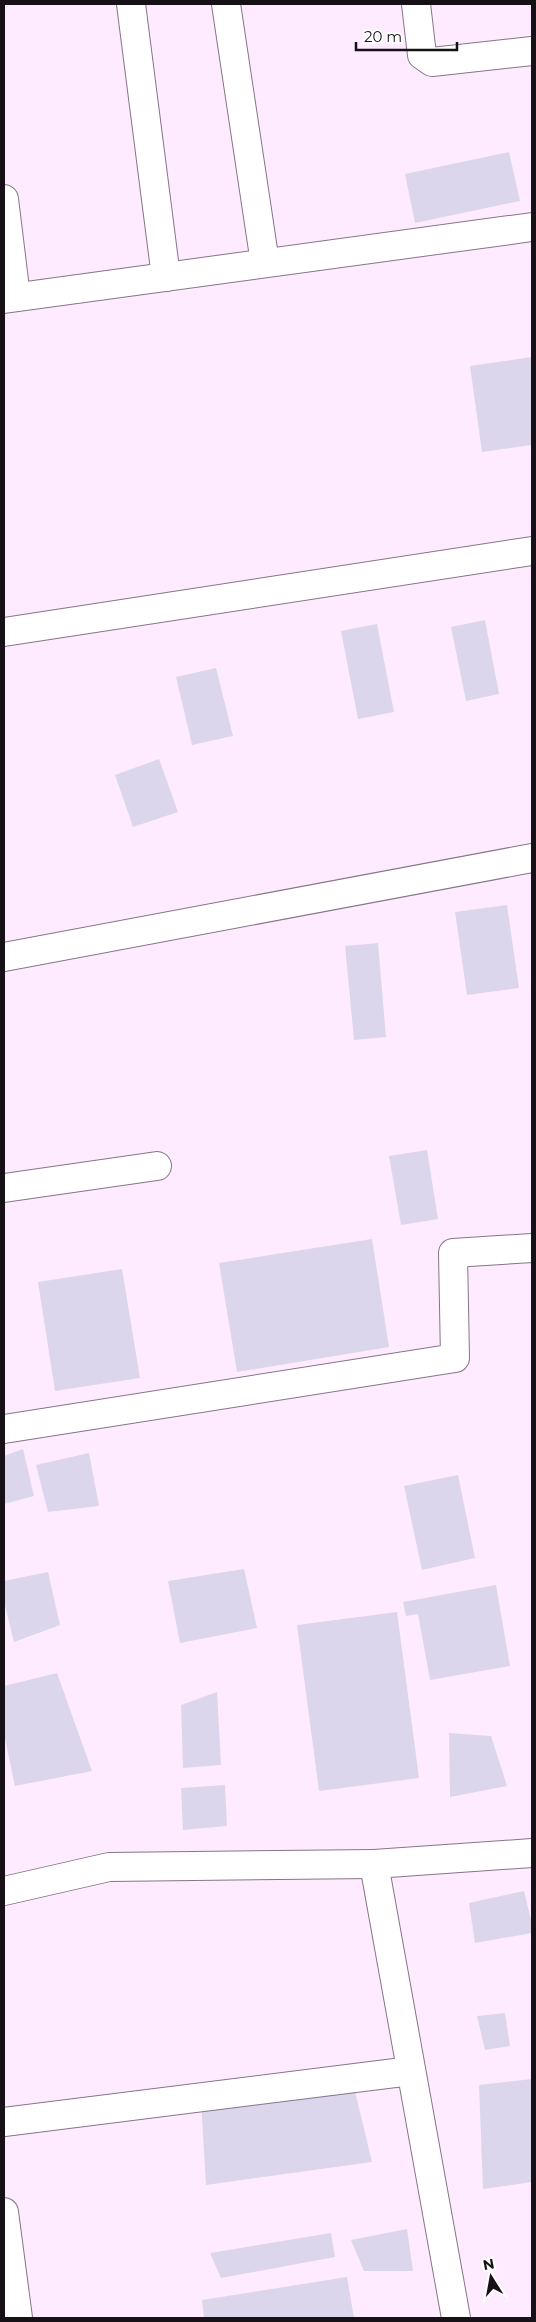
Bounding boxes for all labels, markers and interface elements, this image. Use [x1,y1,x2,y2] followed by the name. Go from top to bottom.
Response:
[356,20,457,52] scale bar
[364,27,402,46] text: 20 m
[466,2252,516,2302] north arrow
[481,2254,496,2274] text: N

